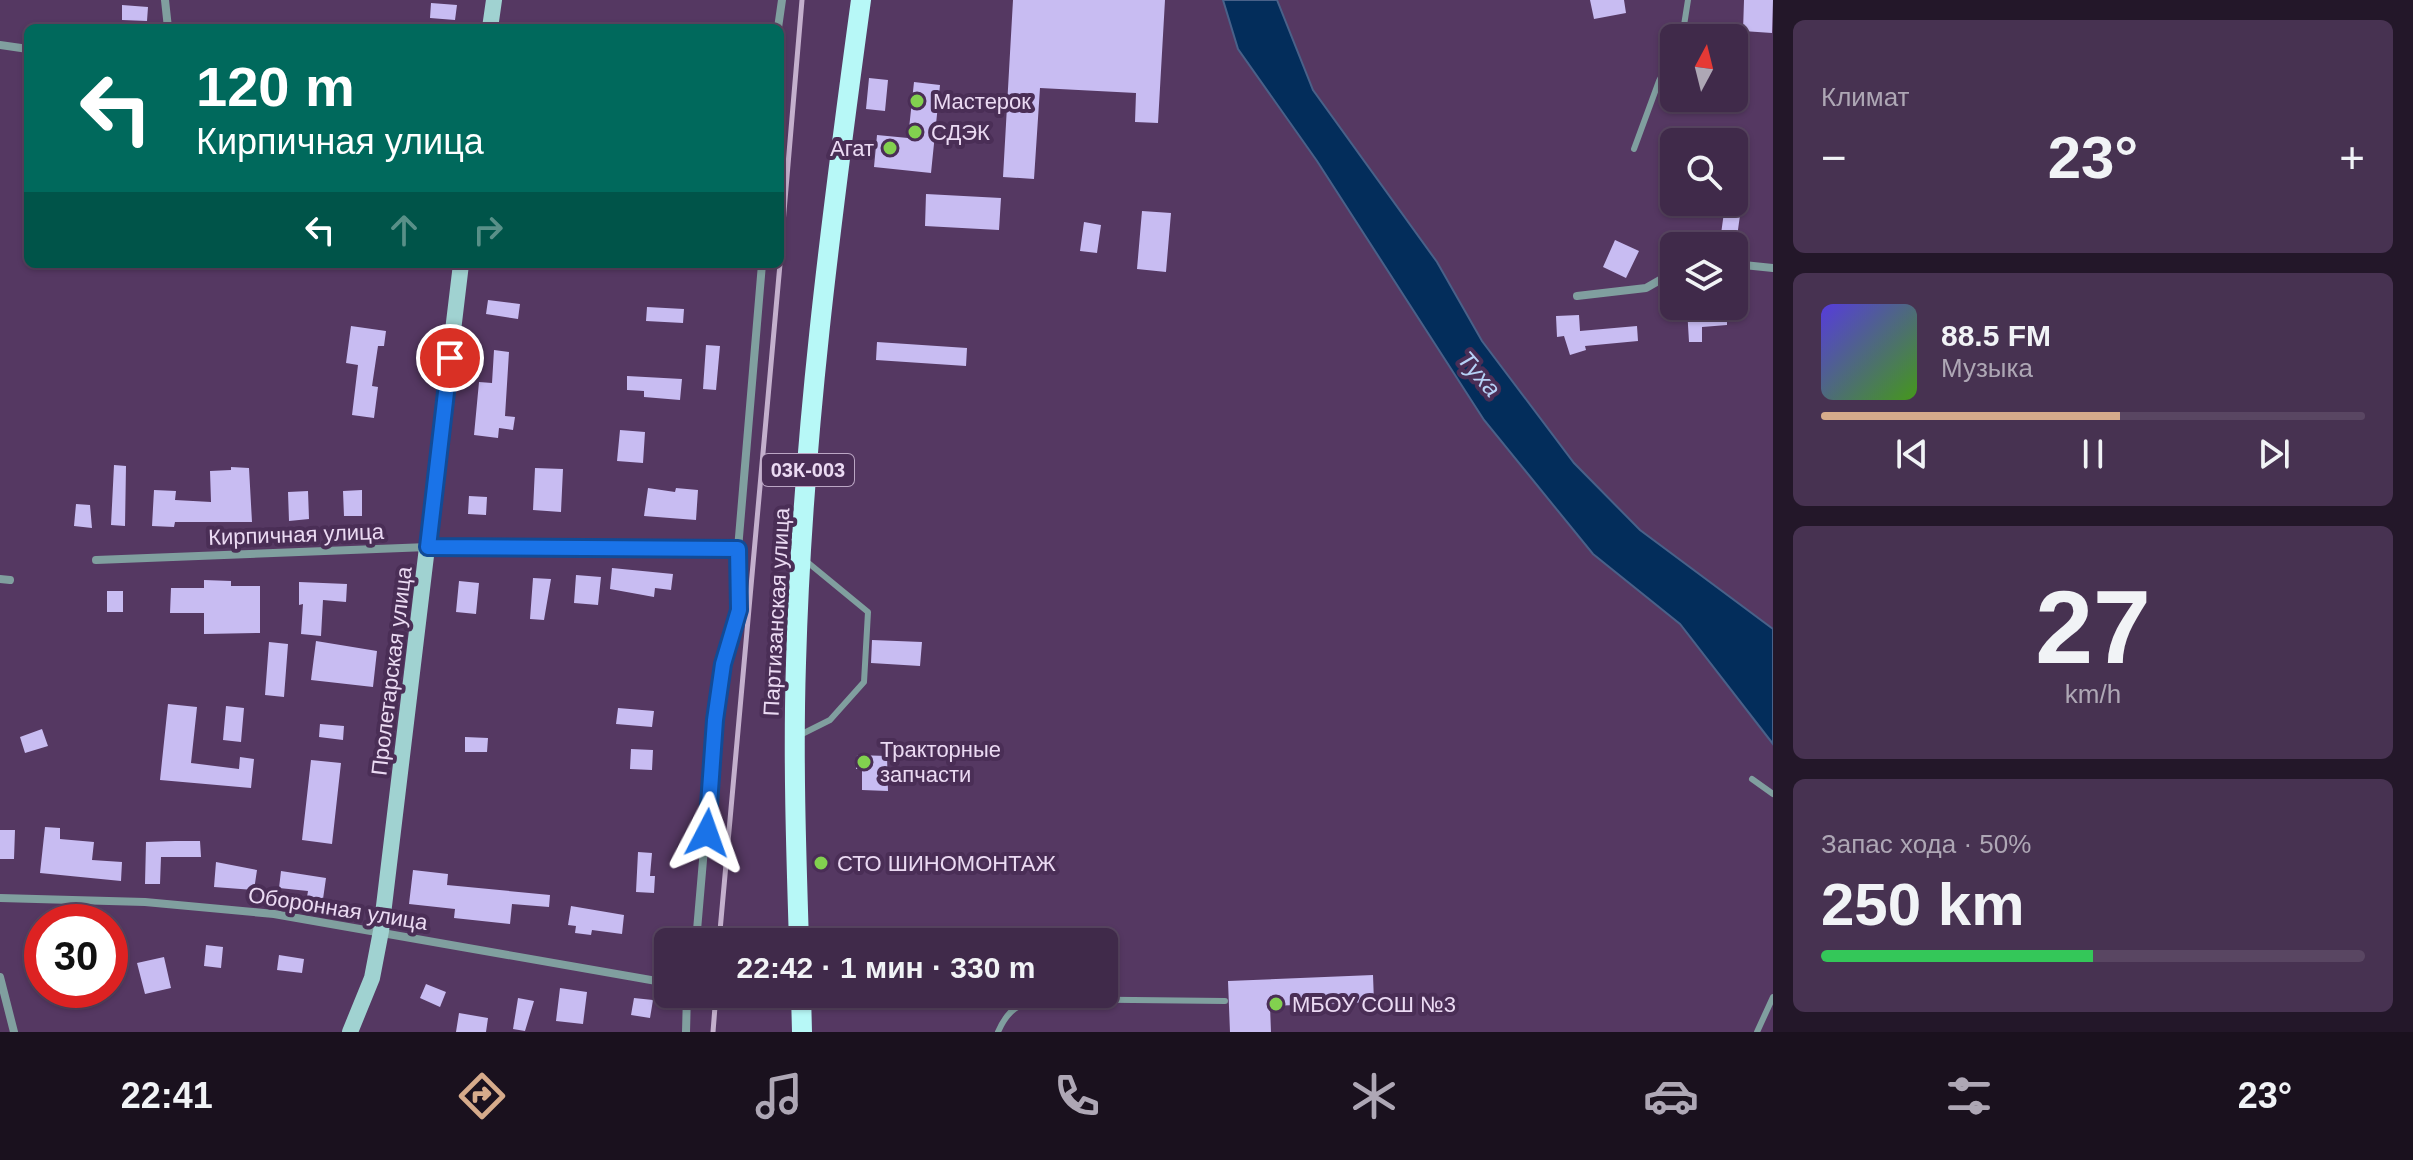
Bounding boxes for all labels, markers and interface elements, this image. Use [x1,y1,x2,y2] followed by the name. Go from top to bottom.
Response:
[1660,24,1748,112] north arrow
[1660,24,1748,320] map controls
[196,55,355,118] text: 120 m
[64,56,168,160] icon: left
[1821,82,1910,112] text: Климат
[933,89,1031,114] place label: Мастерок
[908,92,926,110] marker: Мастерок
[931,120,990,145] place label: СДЭК
[196,121,484,162] text: Кирпичная улица
[906,123,924,141] marker: СДЭК
[2048,124,2138,191] text: 23°
[1660,128,1748,216] button: search
[1821,133,1847,182] text: −
[2339,133,2365,182] text: +
[830,136,874,161] place label: Агат
[881,139,899,157] marker: Агат
[298,208,342,252] icon: left
[382,208,426,252] icon: ahead
[466,208,510,252] icon: right
[1660,232,1748,320] button: layers
[1941,319,2051,352] text: 88.5 FM
[416,324,484,392] pin
[428,336,472,380] icon: arrive
[1452,346,1506,402] water label: Туха
[1941,353,2033,383] text: Музыка
[1890,432,1934,476] icon: previous
[2071,432,2115,476] icon: pause
[2252,432,2296,476] icon: next
[762,454,854,486] road number: 03К-003
[759,507,794,717] street label: Партизанская улица
[208,519,385,550] street label: Кирпичная улица
[366,564,417,777] street label: Пролетарская улица
[2035,569,2151,685] text: 27
[2065,679,2121,709] text: km/h
[880,737,1001,787] place label: Тракторные запчасти
[855,753,873,771] marker: Тракторные запчасти
[665,791,749,875] position arrow
[1821,829,2031,859] text: Запас хода · 50%
[837,851,1057,876] place label: СТО ШИНОМОНТАЖ
[812,854,830,872] marker: СТО ШИНОМОНТАЖ
[1821,871,2025,938] text: 250 km
[246,882,430,935] street label: Оборонная улица
[24,904,128,1008] speed limit sign: 30
[737,951,1035,984] text: 22:42 · 1 мин · 330 m
[1292,992,1456,1017] place label: МБОУ СОШ №3
[1267,995,1285,1013] marker: МБОУ СОШ №3
[454,1068,510,1124] icon: directions
[751,1068,807,1124] icon: music
[1049,1068,1105,1124] icon: phone
[1346,1068,1402,1124] icon: climate
[1643,1068,1699,1124] icon: car
[1941,1068,1997,1124] icon: filters
[121,1075,213,1116] text: 22:41
[2238,1075,2292,1116] text: 23°

